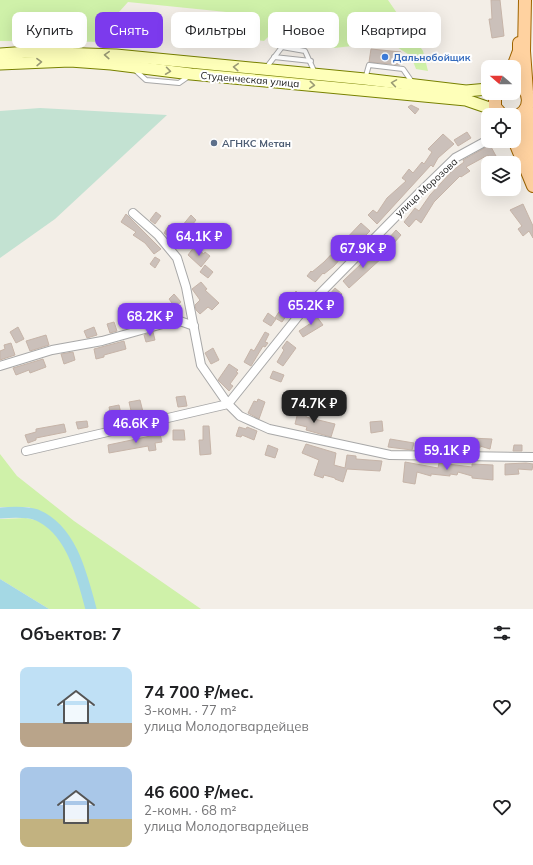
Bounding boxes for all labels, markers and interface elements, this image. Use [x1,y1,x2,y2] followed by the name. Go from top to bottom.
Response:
[12,12,87,48] chip: Купить
[95,12,163,48] chip: Снять
[171,12,260,48] chip: Фильтры
[268,12,339,48] chip: Новое
[347,12,441,48] chip: Квартира
[104,50,110,59] one-way arrow
[393,51,471,64] place label: Дальнобойщик
[380,52,390,62] marker: Дальнобойщик
[36,58,42,66] one-way arrow
[481,60,521,100] north arrow
[481,60,521,196] map controls
[233,62,239,71] one-way arrow
[165,66,171,75] one-way arrow
[200,69,300,90] street label: Студенческая улица
[391,79,397,88] one-way arrow
[309,80,315,89] one-way arrow
[481,108,521,148] button: locate
[222,137,291,150] place label: АГНКС Метан
[209,138,219,148] marker: АГНКС Метан
[392,155,460,220] street label: улица Морозова
[481,156,521,196] button: layers
[162,223,236,257] pin: 64.1K ₽
[176,228,222,244] text: 64.1K ₽
[326,235,400,269] pin: 67.9K ₽
[340,240,386,256] text: 67.9K ₽
[274,292,348,326] pin: 65.2K ₽
[288,297,334,313] text: 65.2K ₽
[113,303,187,337] pin: 68.2K ₽
[127,308,173,324] text: 68.2K ₽
[277,390,351,424] pin: 74.7K ₽
[291,395,337,411] text: 74.7K ₽
[99,410,173,444] pin: 46.6K ₽
[113,415,159,431] text: 46.6K ₽
[410,437,484,471] pin: 59.1K ₽
[424,442,470,458] text: 59.1K ₽
[491,622,513,644] icon: filters
[20,623,121,644] text: Объектов: 7
[144,681,253,702] text: 74 700 ₽/мес.
[52,683,100,731] icon: home
[491,696,513,718] icon: heart
[144,702,237,718] text: 3-комн. · 77 m²
[144,718,309,734] text: улица Молодогвардейцев
[144,781,253,802] text: 46 600 ₽/мес.
[52,783,100,831] icon: home
[491,796,513,818] icon: heart
[144,802,237,818] text: 2-комн. · 68 m²
[144,818,309,834] text: улица Молодогвардейцев

